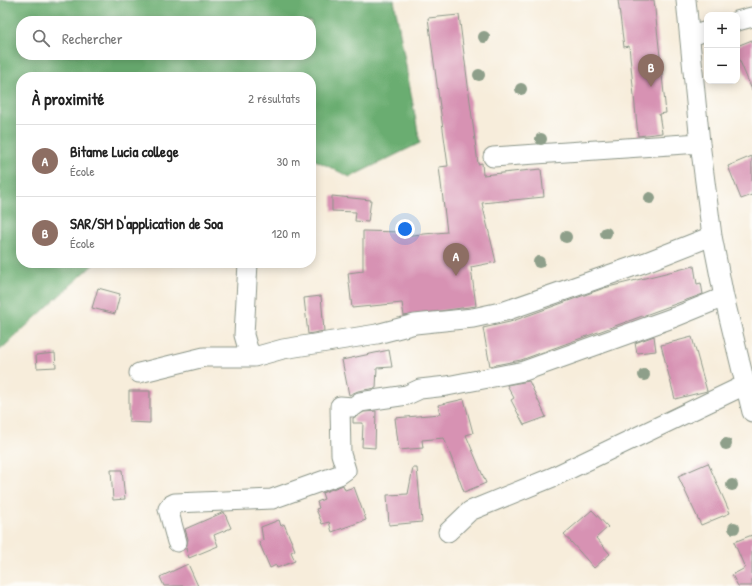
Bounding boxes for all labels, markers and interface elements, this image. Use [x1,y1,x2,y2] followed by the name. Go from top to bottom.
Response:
[704,12,740,84] map controls
[704,12,740,48] button: +
[16,16,316,60] search box
[30,27,52,49] icon: search
[62,28,123,49] text: Rechercher
[704,48,740,84] button: −
[638,54,664,87] pin: B
[32,87,104,110] text: À proximité
[248,89,300,107] text: 2 résultats
[70,141,179,162] text: Bitame Lucia college
[42,152,48,170] text: A
[277,152,300,170] text: 30 m
[70,162,95,180] text: École
[70,213,223,234] text: SAR/SM D'application de Soa
[395,219,415,239] your location
[42,224,48,242] text: B
[272,224,300,242] text: 120 m
[70,234,95,252] text: École
[443,243,469,276] pin: A

